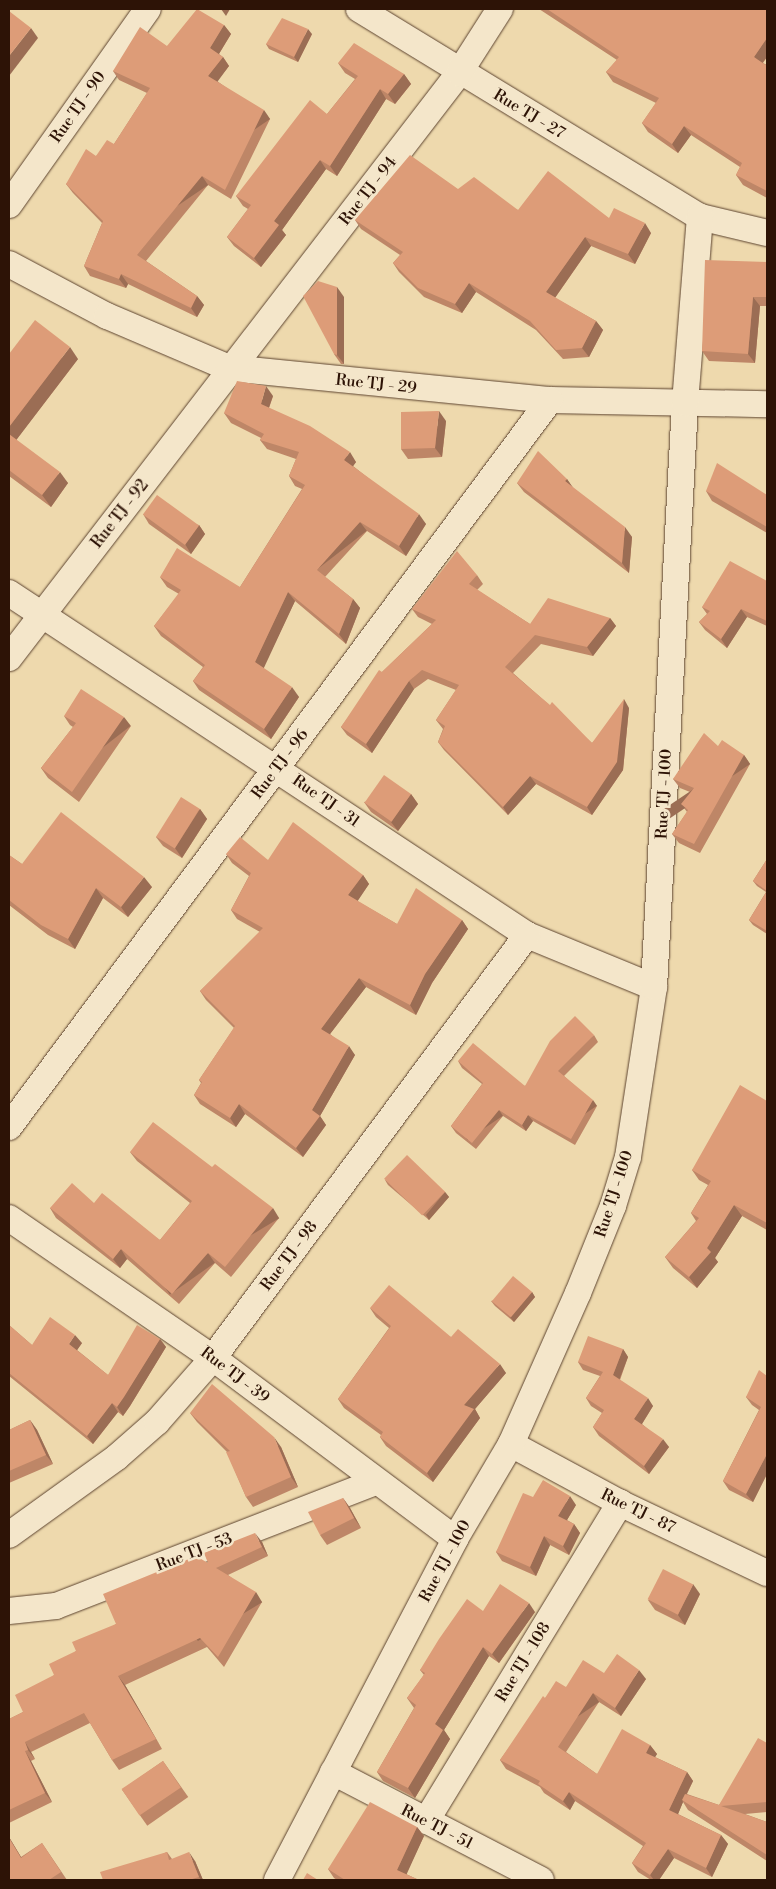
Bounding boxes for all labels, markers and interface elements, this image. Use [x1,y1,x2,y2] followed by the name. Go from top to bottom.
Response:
[46,67,110,147] street label: Rue TJ - 90
[490,85,568,143] street label: Rue TJ - 27
[335,153,401,229] street label: Rue TJ - 94
[334,370,418,398] street label: Rue TJ - 29
[87,476,153,552] street label: Rue TJ - 92
[248,725,312,803] street label: Rue TJ - 96
[652,748,676,840] street label: Rue TJ - 100
[288,771,364,831] street label: Rue TJ - 31
[591,1148,637,1240] street label: Rue TJ - 100
[257,1217,321,1295] street label: Rue TJ - 98
[197,1343,273,1407] street label: Rue TJ - 39
[598,1485,678,1537] street label: Rue TJ - 87
[415,1517,475,1605] street label: Rue TJ - 100
[153,1529,235,1575] street label: Rue TJ - 53
[492,1619,554,1705] street label: Rue TJ - 108
[398,1801,476,1853] street label: Rue TJ - 51

